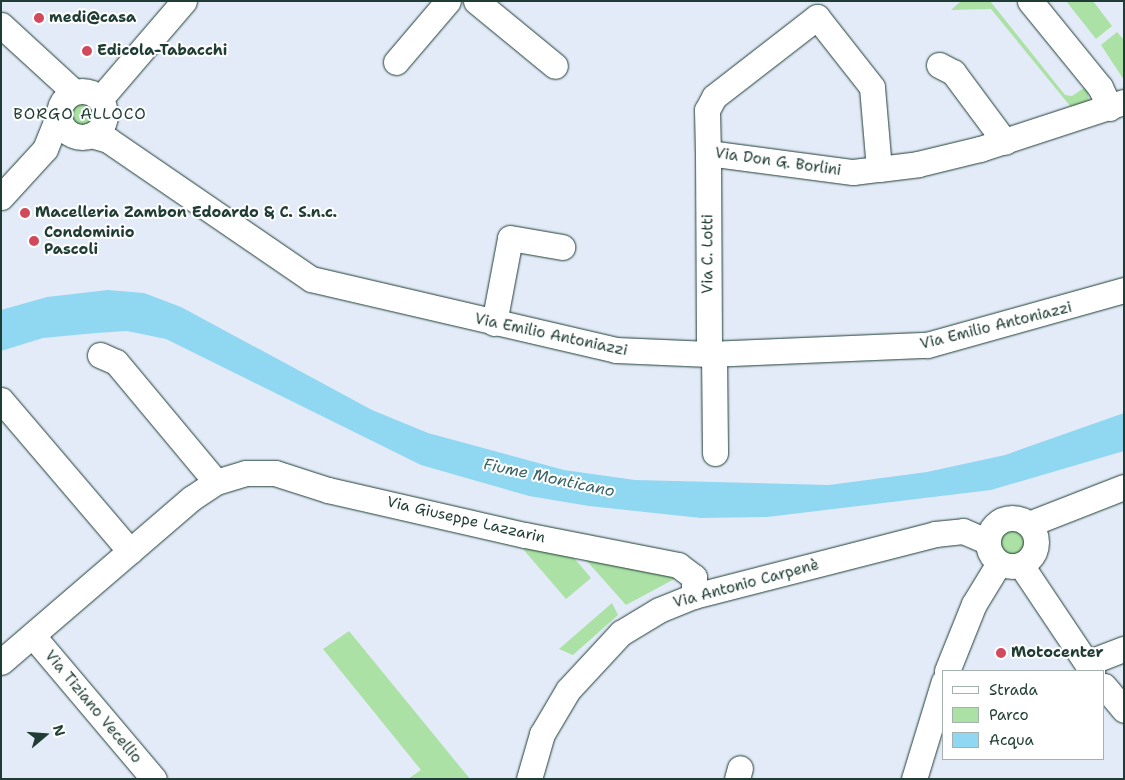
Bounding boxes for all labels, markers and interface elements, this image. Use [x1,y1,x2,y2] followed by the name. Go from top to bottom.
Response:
[49,9,136,27] place label: medi@casa
[33,12,45,24] marker: medi@casa
[97,42,227,60] place label: Edicola-Tabacchi
[81,45,93,57] marker: Edicola-Tabacchi
[12,104,148,124] district label: BORGO ALLOCO
[714,144,842,180] street label: Via Don G. Borlini
[35,204,337,222] place label: Macelleria Zambon Edoardo & C. S.n.c.
[19,207,31,219] marker: Macelleria Zambon Edoardo & C. S.n.c.
[699,214,717,294] street label: Via C. Lotti
[44,223,134,258] place label: Condominio Pascoli
[28,235,40,247] marker: Condominio Pascoli
[918,298,1074,354] street label: Via Emilio Antoniazzi
[473,310,629,360] street label: Via Emilio Antoniazzi
[482,455,616,501] water label: Fiume Monticano
[385,493,547,547] street label: Via Giuseppe Lazzarin
[671,556,821,612] street label: Via Antonio Carpenè
[1011,644,1104,662] place label: Motocenter
[41,647,145,767] street label: Via Tiziano Vecellio
[995,647,1007,659] marker: Motocenter
[942,670,1105,760] legend
[989,680,1038,700] text: Strada
[989,705,1029,725] text: Parco
[20,710,70,760] north arrow
[49,722,70,738] text: N
[989,730,1034,750] text: Acqua

